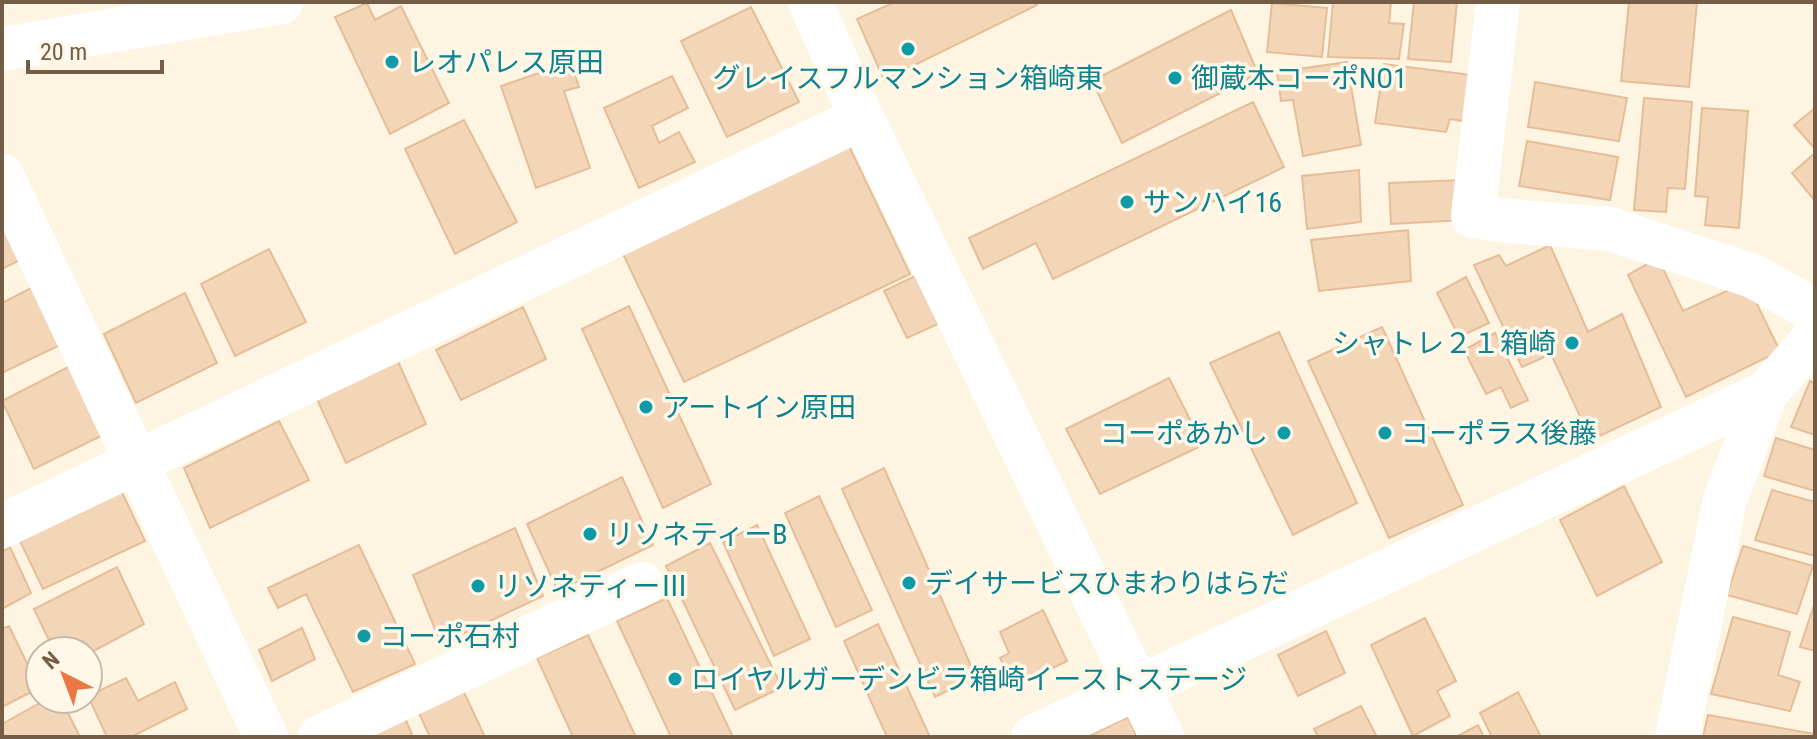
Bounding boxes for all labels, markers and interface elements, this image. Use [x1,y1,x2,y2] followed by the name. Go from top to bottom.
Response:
[28,24,162,74] scale bar
[40,38,87,66] text: 20 m
[899,40,917,58] marker: グレイスフルマンション箱崎東
[408,46,604,79] place label: レオパレス原田
[383,53,401,71] marker: レオパレス原田
[712,62,1104,95] place label: グレイスフルマンション箱崎東
[1191,62,1407,95] place label: 御蔵本コーポNO1
[1166,69,1184,87] marker: 御蔵本コーポNO1
[1143,186,1282,219] place label: サンハイ16
[1118,193,1136,211] marker: サンハイ16
[1332,327,1556,360] place label: シャトレ２１箱崎
[1563,334,1581,352] marker: シャトレ２１箱崎
[662,391,856,424] place label: アートイン原田
[637,398,655,416] marker: アートイン原田
[1100,417,1268,450] place label: コーポあかし
[1401,417,1596,450] place label: コーポラス後藤
[1275,424,1293,442] marker: コーポあかし
[1376,424,1394,442] marker: コーポラス後藤
[606,518,788,551] place label: リソネティーB
[581,525,599,543] marker: リソネティーB
[925,567,1289,600] place label: デイサービスひまわりはらだ
[494,570,688,603] place label: リソネティーⅢ
[900,574,918,592] marker: デイサービスひまわりはらだ
[469,577,487,595] marker: リソネティーⅢ
[380,620,520,653] place label: コーポ石村
[355,627,373,645] marker: コーポ石村
[24,635,104,715] north arrow
[38,647,64,674] text: N
[691,663,1247,696] place label: ロイヤルガーデンビラ箱崎イーストステージ
[666,670,684,688] marker: ロイヤルガーデンビラ箱崎イーストステージ

